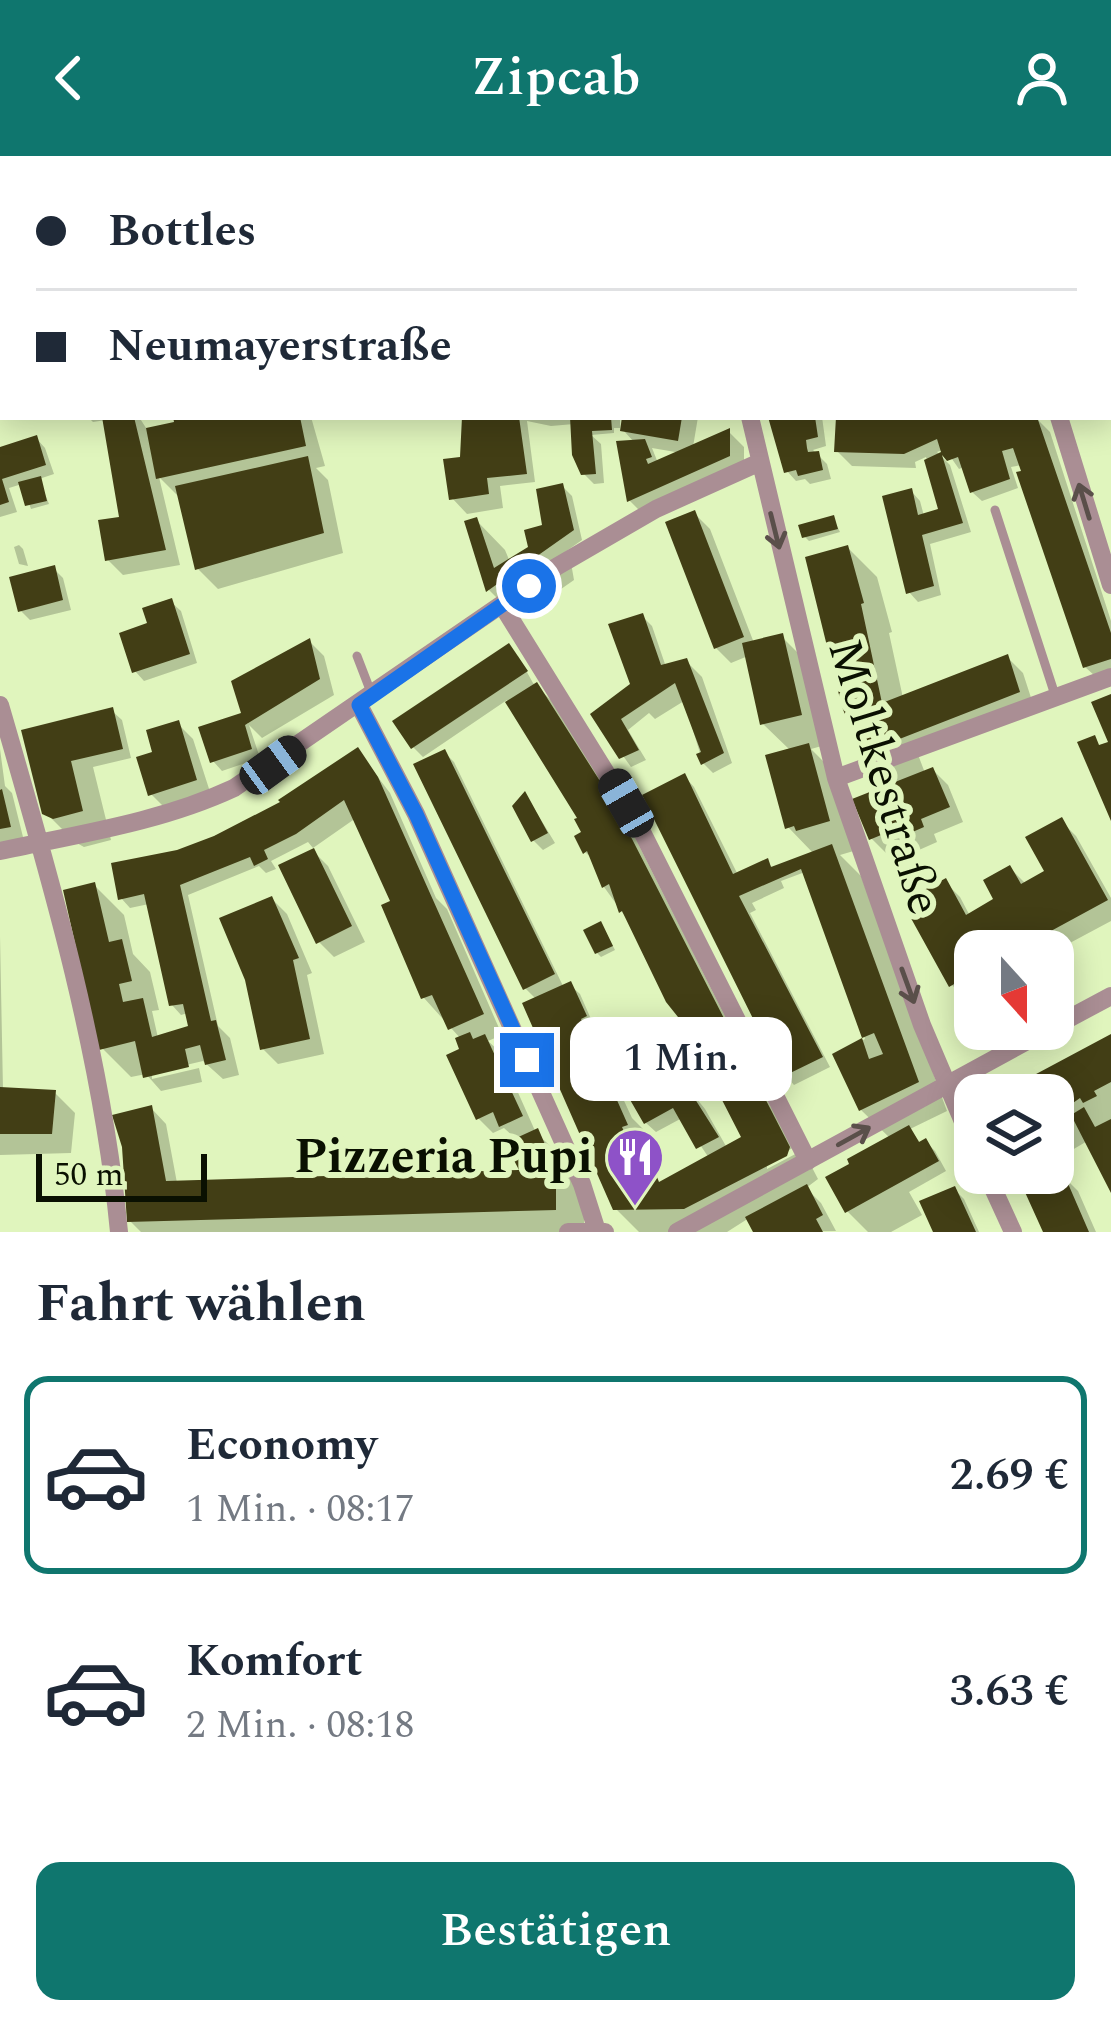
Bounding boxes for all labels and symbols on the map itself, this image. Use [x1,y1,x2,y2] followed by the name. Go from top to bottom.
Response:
[1072,483,1094,521] one-way arrow
[765,512,787,550] one-way arrow
[502,559,556,613] route start
[807,630,961,924] street label: Moltkestraße
[233,729,313,801] car
[592,763,660,843] car
[954,930,1074,1050] north arrow
[899,966,920,1003] one-way arrow
[569,1018,791,1102] callout: 1 Min.
[500,1033,554,1087] route end
[294,1121,593,1194] place label: Pizzeria Pupi
[836,1124,871,1147] one-way arrow
[604,1126,666,1208] restaurant icon: Pizzeria Pupi
[36,1148,207,1201] scale bar

